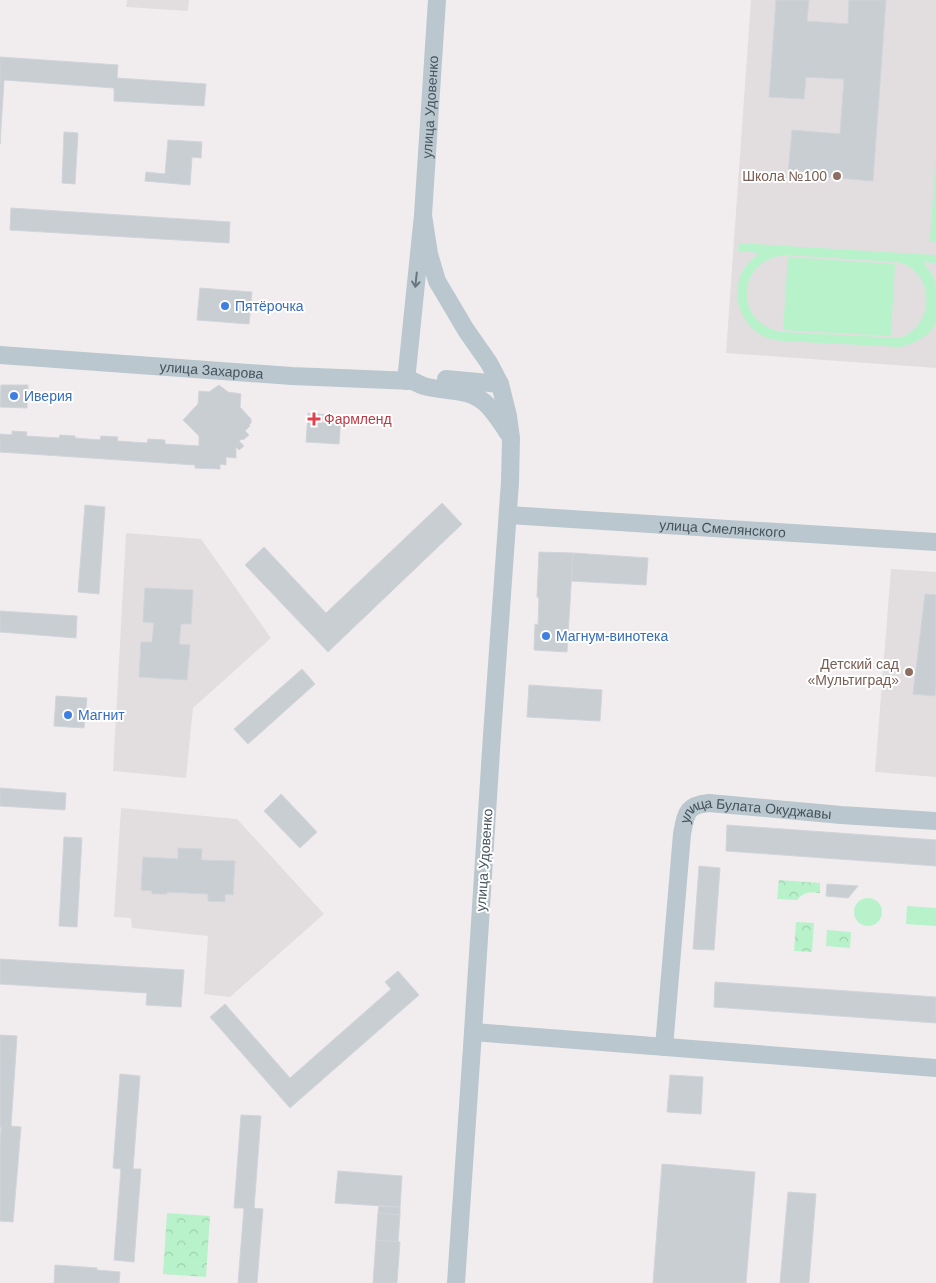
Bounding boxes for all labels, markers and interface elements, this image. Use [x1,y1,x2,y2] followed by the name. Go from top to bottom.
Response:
[419,55,441,159] street label: улица Удовенко
[742,168,827,184] place label: Школа №100
[831,170,843,182] marker: Школа №100
[411,272,421,288] one-way arrow
[235,298,304,314] place label: Пятёрочка
[219,300,231,312] marker: Пятёрочка
[159,358,264,382] street label: улица Захарова
[24,388,72,404] place label: Иверия
[8,390,20,402] marker: Иверия
[324,411,392,427] place label: Фармленд
[308,413,320,425] marker: Фармленд
[659,517,787,541] street label: улица Смелянского
[556,628,669,644] place label: Магнум-винотека
[540,630,552,642] marker: Магнум-винотека
[807,656,899,688] place label: Детский сад «Мультиград»
[903,666,915,678] marker: Детский сад «Мультиград»
[78,707,125,723] place label: Магнит
[62,709,74,721] marker: Магнит
[676,795,832,825] street label: улица Булата Окуджавы
[472,808,496,912] street label: улица Удовенко

